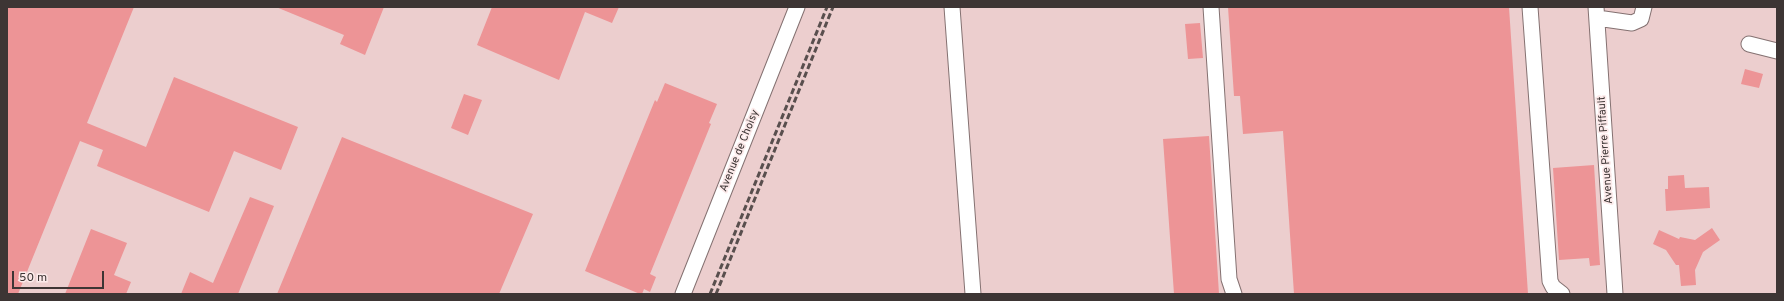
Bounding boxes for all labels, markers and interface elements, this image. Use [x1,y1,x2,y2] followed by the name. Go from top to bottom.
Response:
[1596,96,1616,204] street label: Avenue Pierre Piffault
[718,108,762,194] street label: Avenue de Choisy
[14,263,106,289] scale bar
[19,270,47,286] text: 50 m

